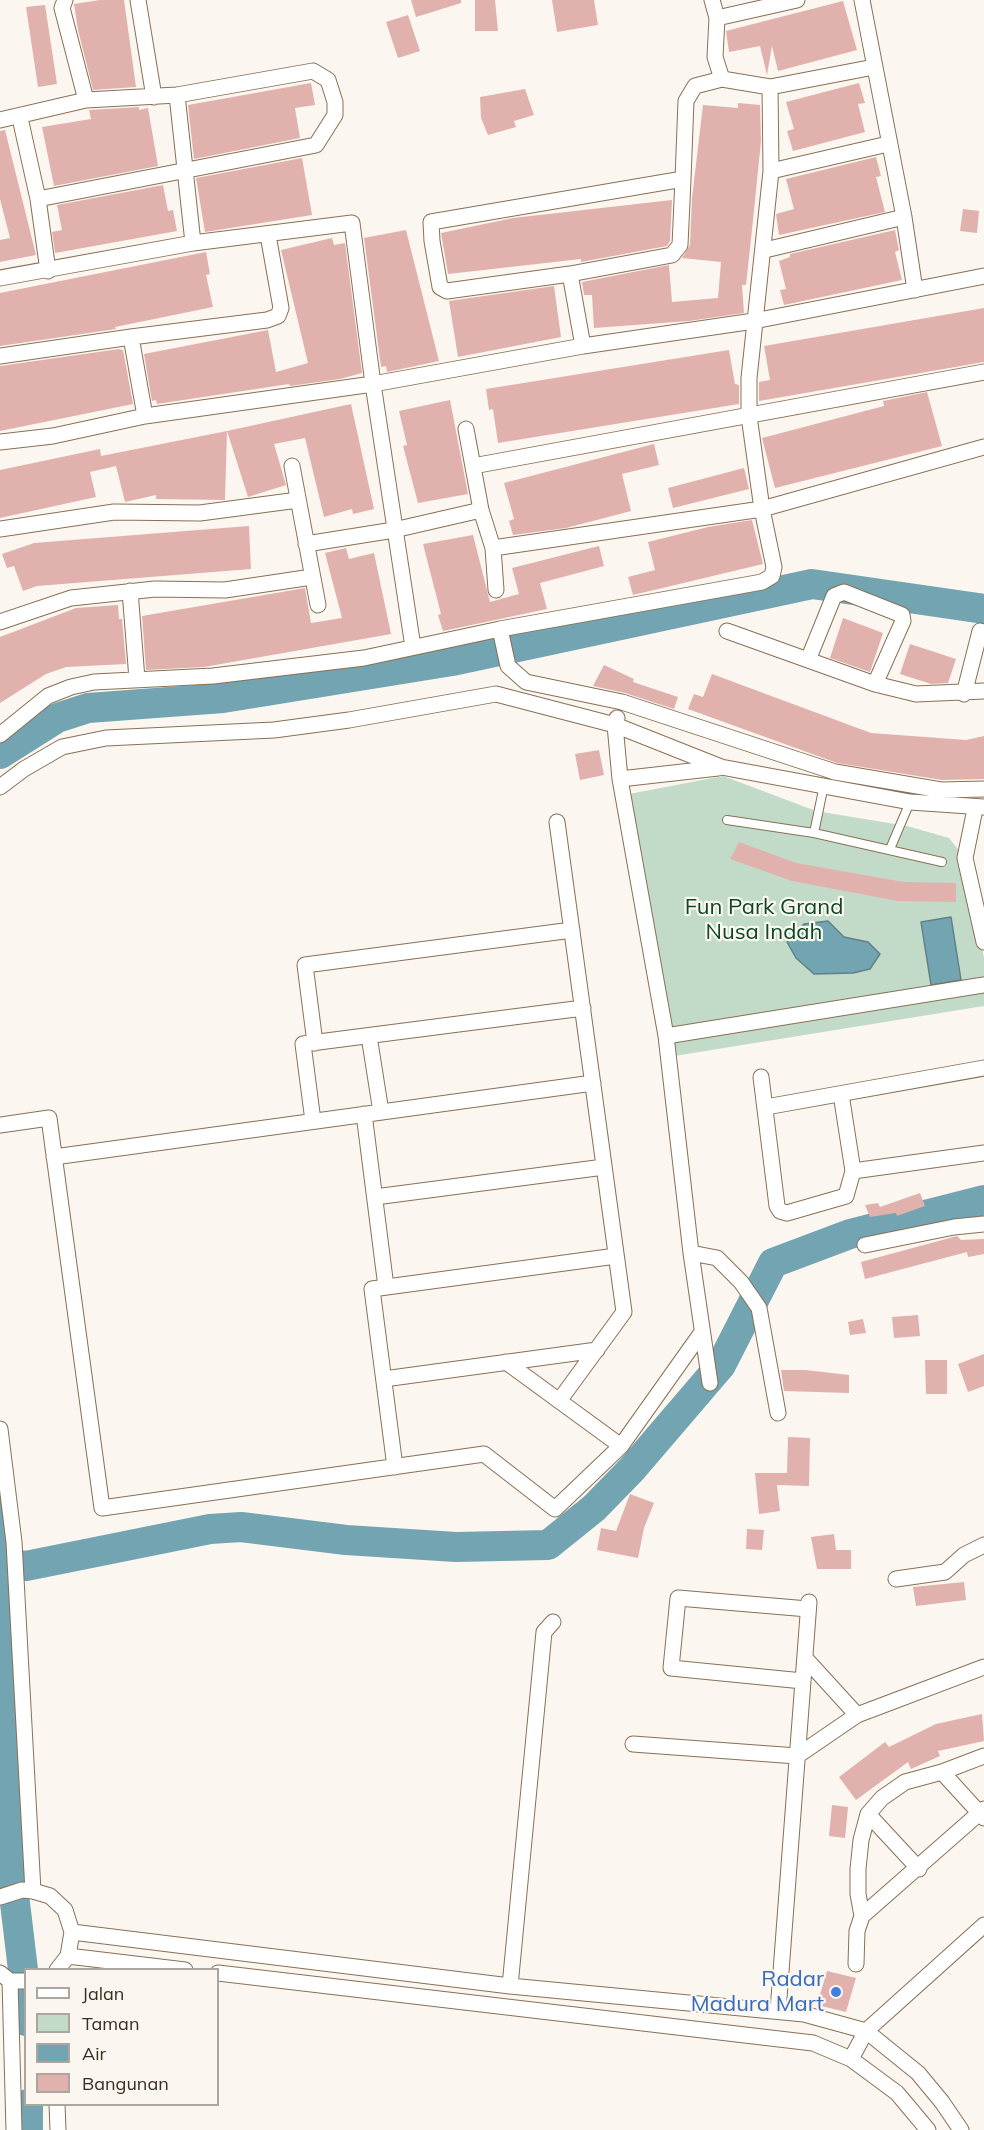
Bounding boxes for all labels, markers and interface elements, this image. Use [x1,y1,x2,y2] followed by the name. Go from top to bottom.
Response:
[685,894,843,945] park label: Fun Park Grand Nusa Indah
[691,1966,824,2018] place label: Radar Madura Mart
[24,1968,219,2106] legend
[82,1982,124,2005] text: Jalan
[829,1985,843,1999] marker: Radar Madura Mart
[82,2012,139,2035] text: Taman
[82,2042,106,2065] text: Air
[82,2072,169,2095] text: Bangunan

